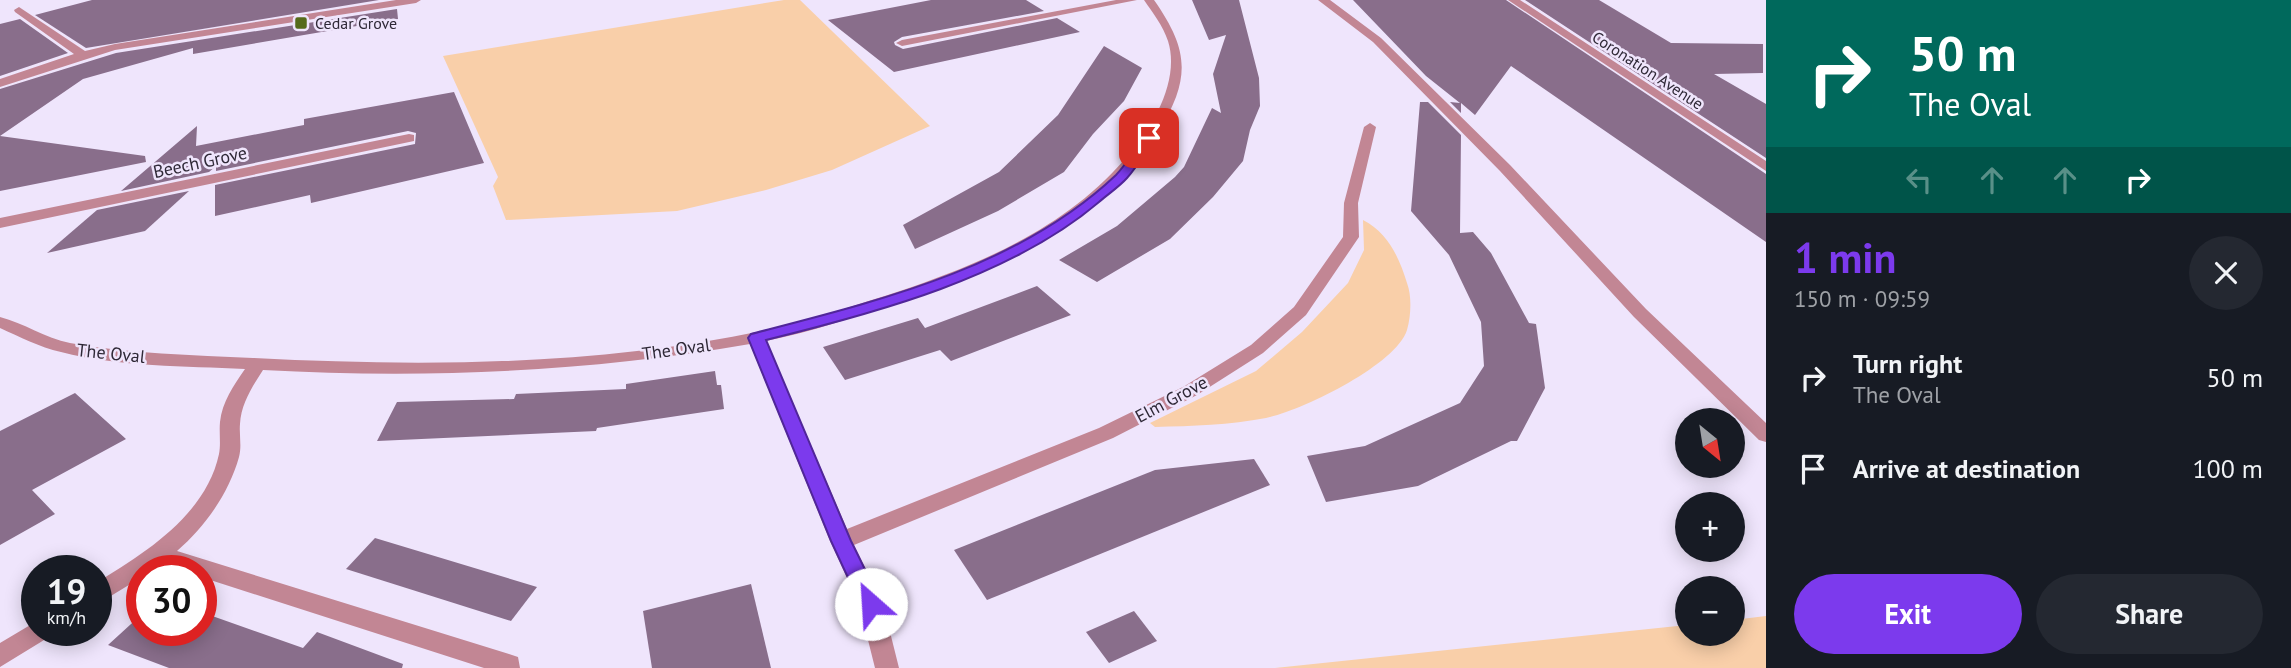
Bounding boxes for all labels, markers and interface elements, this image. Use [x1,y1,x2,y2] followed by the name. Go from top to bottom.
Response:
[315,13,397,33] place label: Cedar Grove
[293,15,309,31] marker: Cedar Grove
[1909,21,2016,85] text: 50 m
[1589,27,1707,113] street label: Coronation Avenue
[1794,28,1885,119] icon: right
[1909,83,2031,125] text: The Oval
[1119,108,1179,168] pin
[1130,119,1168,157] icon: arrive
[151,141,249,183] street label: Beech Grove
[1900,161,1938,199] icon: left
[1973,161,2011,199] icon: ahead
[2046,161,2084,199] icon: ahead
[2119,161,2157,199] icon: right
[1794,230,1896,285] text: 1 min
[2189,236,2263,310] button: close
[1794,284,1930,313] text: 150 m · 09:59
[640,333,712,365] street label: The Oval
[76,338,147,368] street label: The Oval
[1853,347,1962,380] text: Turn right
[1794,359,1832,397] icon: right
[2207,361,2263,394] text: 50 m
[1131,370,1211,428] street label: Elm Grove
[1853,380,1941,409] text: The Oval
[1675,408,1745,478] north arrow
[1675,408,1745,646] map controls
[1794,450,1832,488] icon: arrive
[1853,452,2080,485] text: Arrive at destination
[2192,452,2263,485] text: 100 m
[1675,492,1745,562] button: +
[126,555,217,646] speed limit sign: 30
[834,567,908,641] position arrow
[47,568,86,614] text: 19
[1794,574,2022,654] button: Exit
[2036,574,2263,654] button: Share
[1675,576,1745,646] button: −
[47,606,86,629] text: km/h

